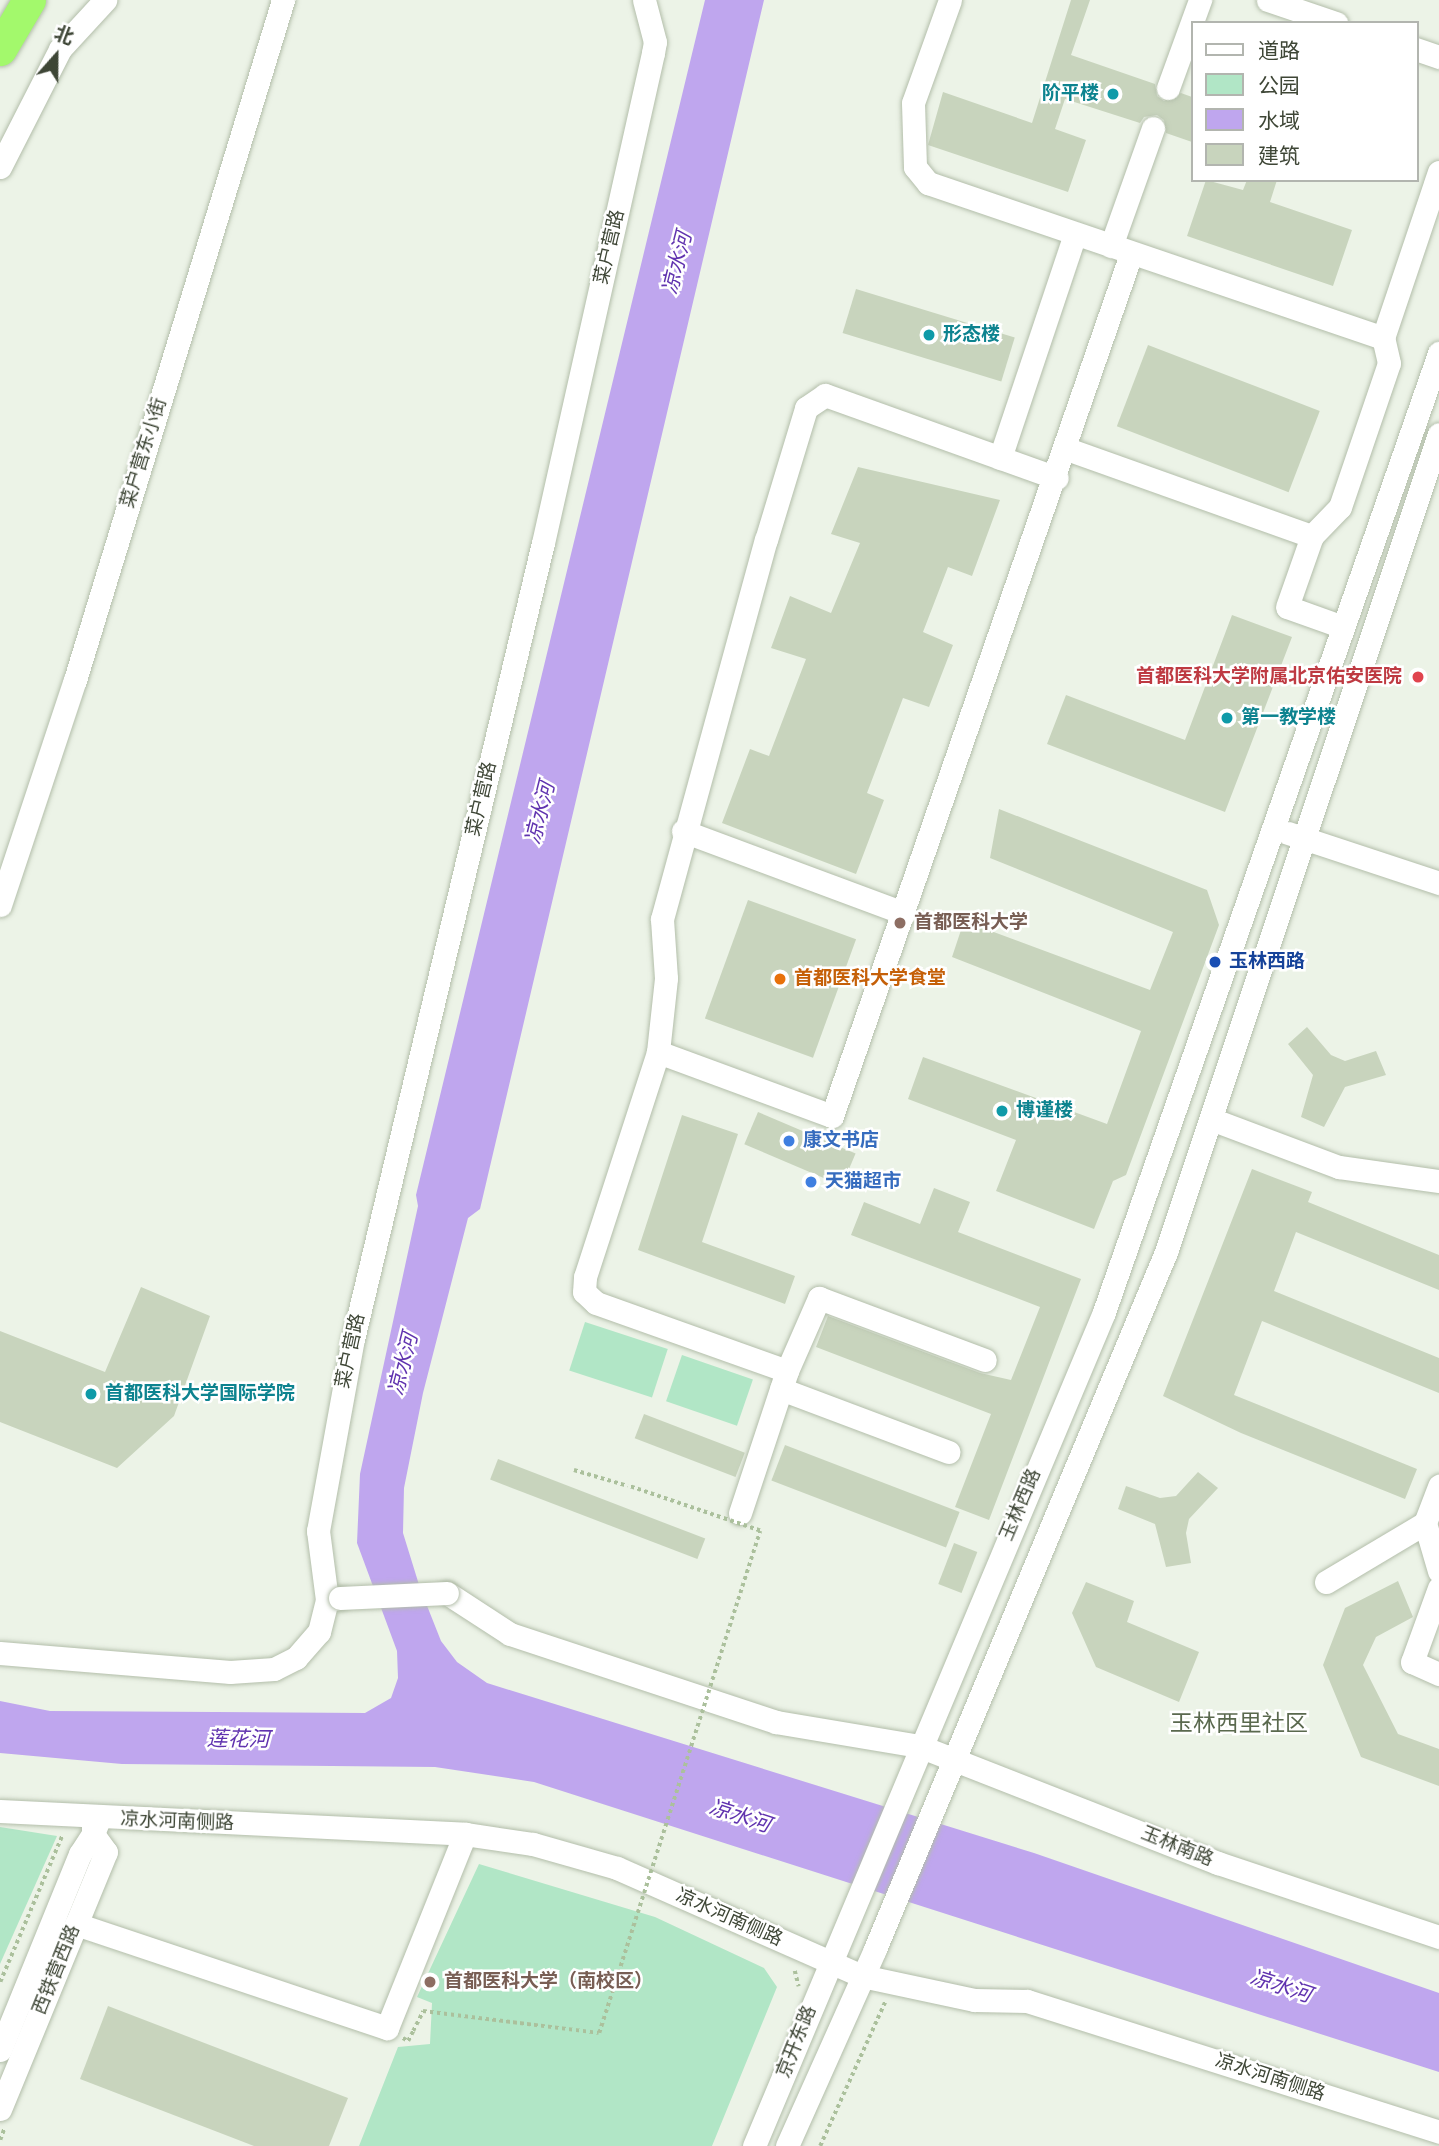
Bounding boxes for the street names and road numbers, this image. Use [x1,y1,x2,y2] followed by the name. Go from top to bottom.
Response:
[590,207,630,287] street label: 菜户营路
[116,395,172,511] street label: 菜户营东小街
[462,759,502,839] street label: 菜户营路
[332,1311,370,1391] street label: 菜户营路
[996,1466,1046,1544] street label: 玉林西路
[120,1809,234,1835] street label: 凉水河南侧路
[1137,1822,1217,1872] street label: 玉林南路
[672,1884,786,1952] street label: 凉水河南侧路
[29,1922,85,2018] street label: 西铁营西路
[772,2002,822,2082] street label: 京开东路
[1212,2050,1328,2106] street label: 凉水河南侧路

